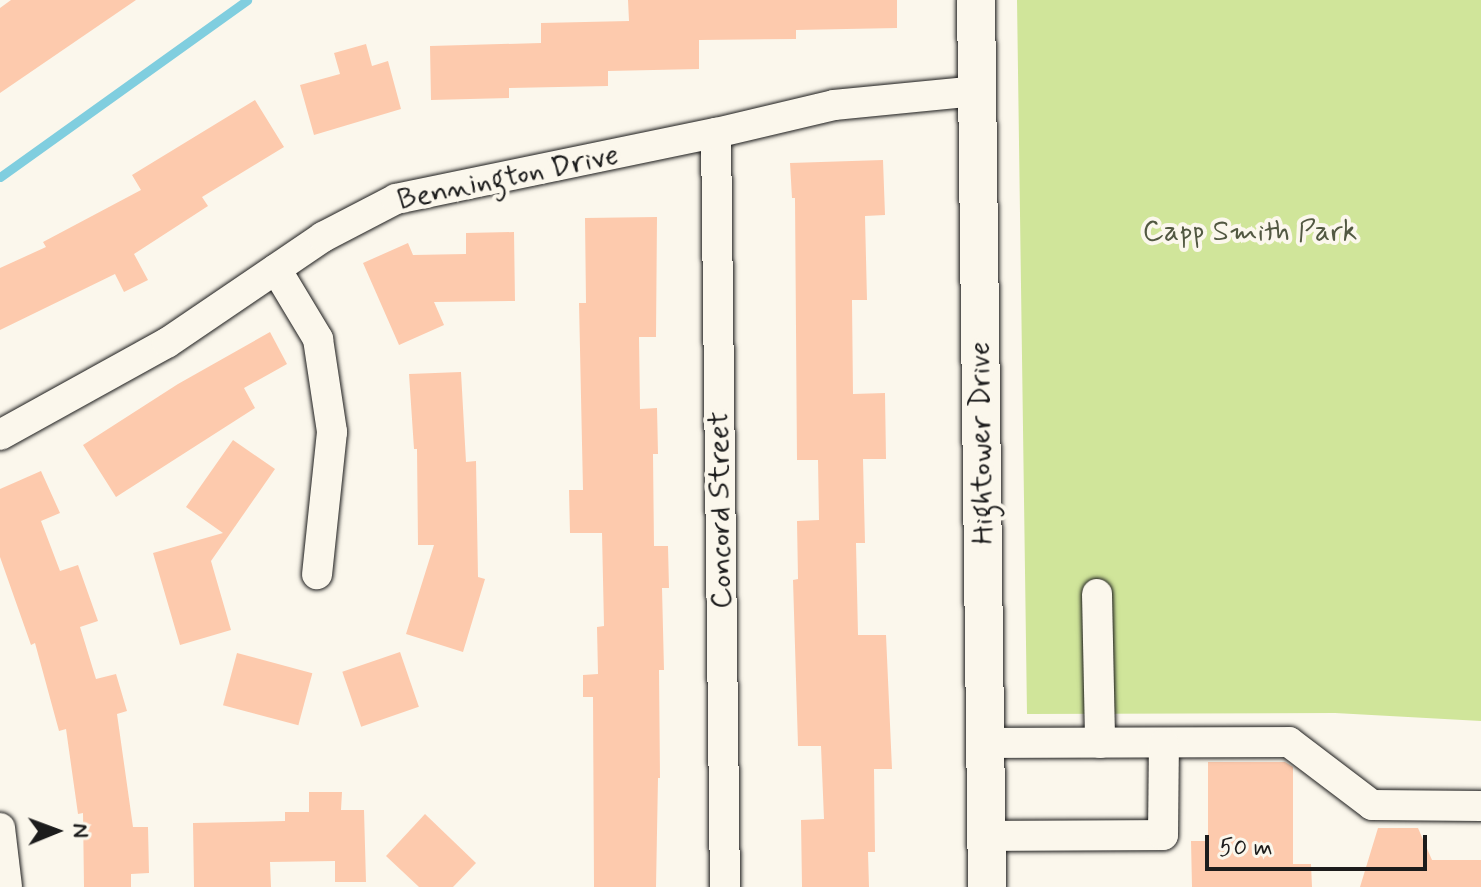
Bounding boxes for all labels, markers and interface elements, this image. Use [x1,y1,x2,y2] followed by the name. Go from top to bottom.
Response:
[395,137,621,219] street label: Bennington Drive
[1143,214,1357,250] park label: Capp Smith Park
[962,341,1002,545] street label: Hightower Drive
[701,412,741,608] street label: Concord Street
[16,791,96,871] north arrow
[1209,819,1431,869] scale bar
[66,823,94,838] text: N
[1219,833,1273,864] text: 50 m

